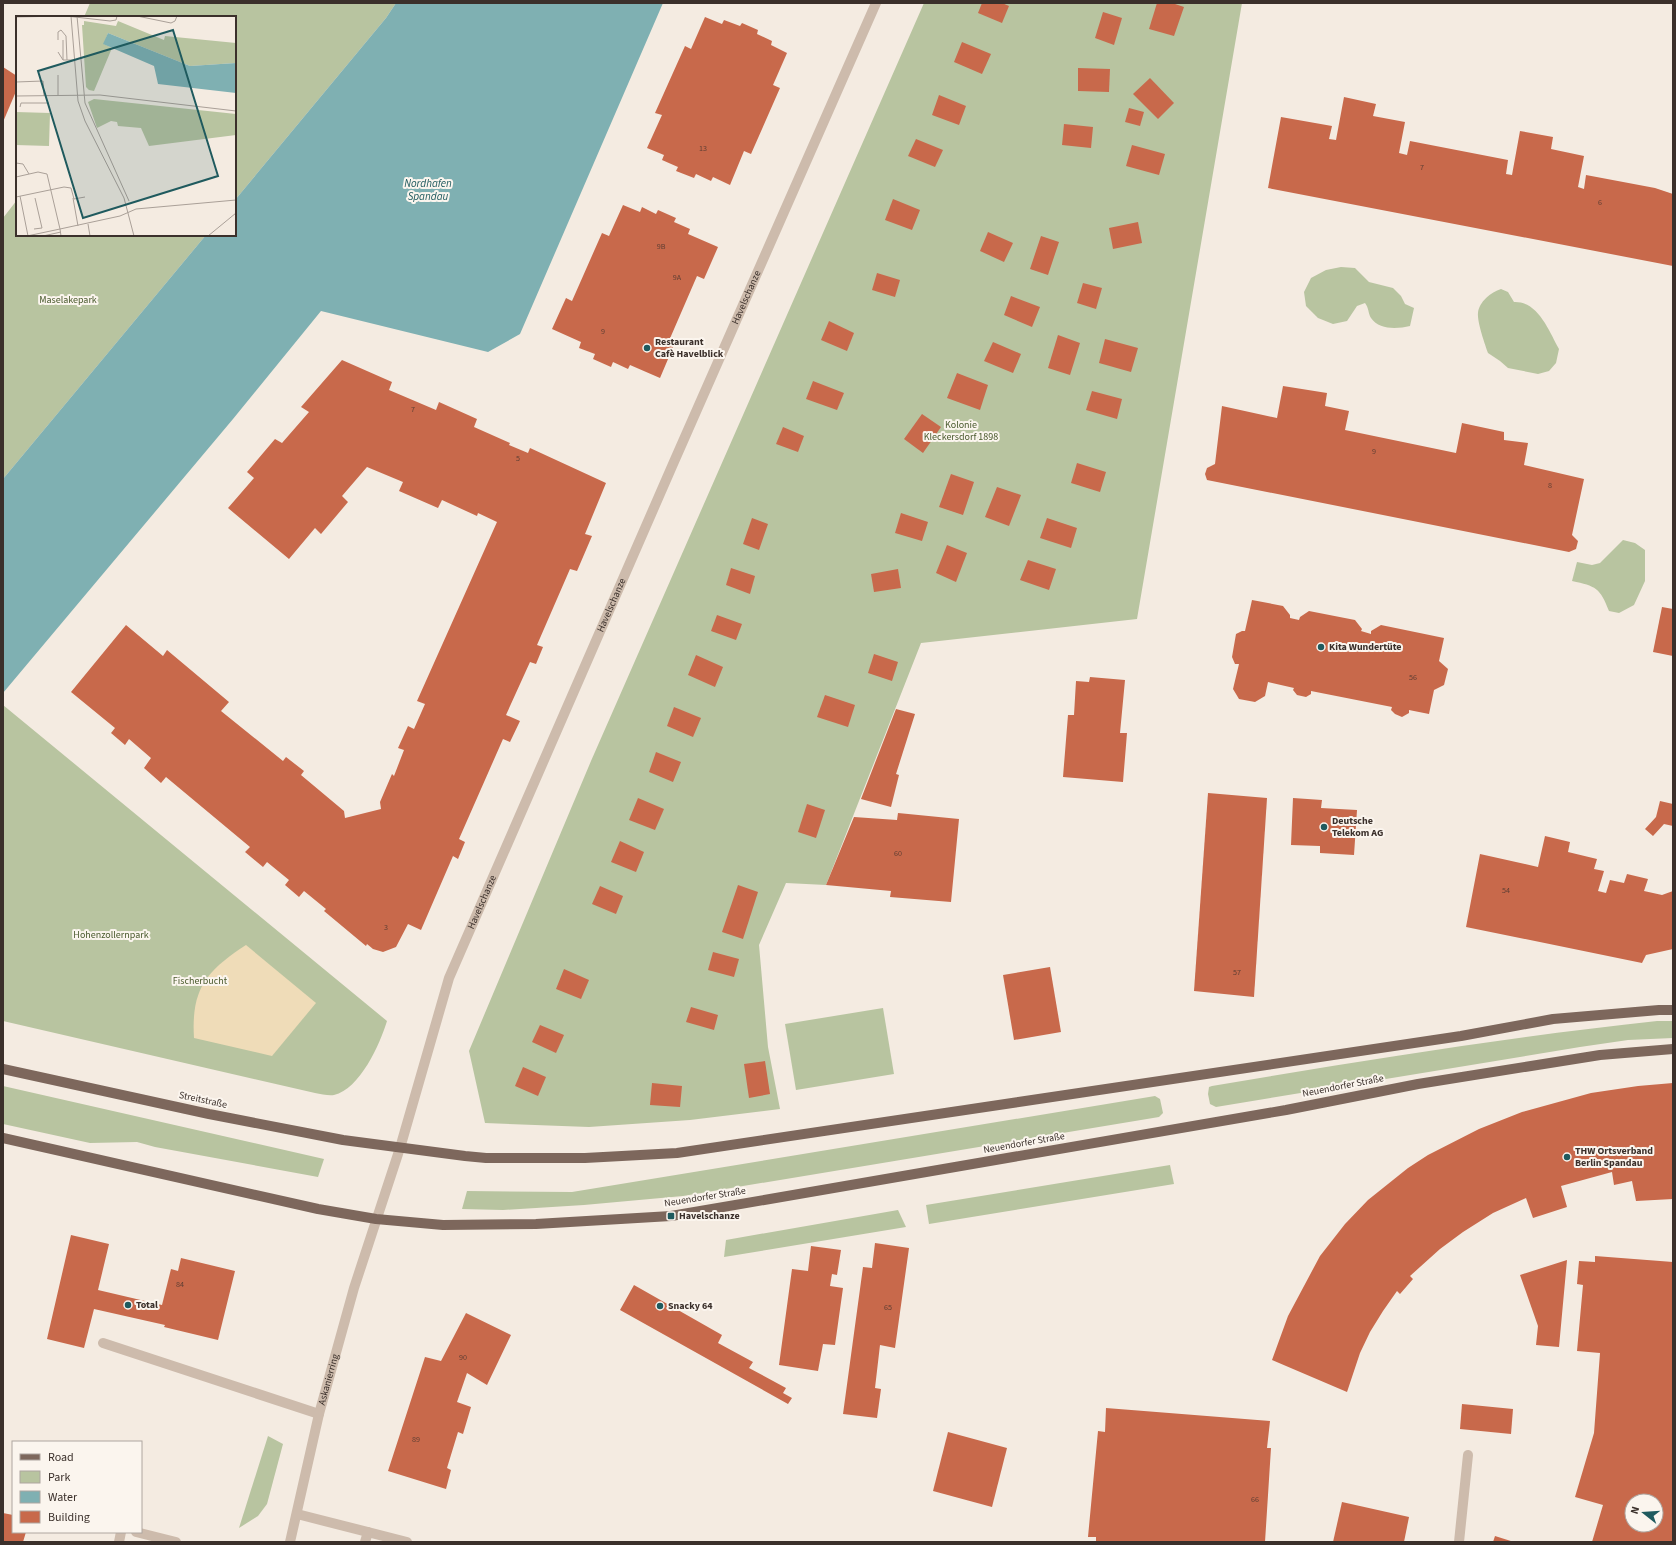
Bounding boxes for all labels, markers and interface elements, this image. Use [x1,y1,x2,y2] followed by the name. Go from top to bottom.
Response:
[16,16,236,236] inset map
[699,143,707,154] house number: 13
[1420,162,1424,173] house number: 7
[404,176,452,204] water label: Nordhafen Spandau
[1598,197,1602,208] house number: 6
[657,241,666,252] house number: 9B
[728,268,764,327] street label: Havelschanze
[673,272,682,283] house number: 9A
[39,293,97,307] park label: Maselakepark
[601,326,605,337] house number: 9
[655,335,724,361] place label: Restaurant Cafè Havelblick
[642,343,652,353] marker: Restaurant Cafè Havelblick
[411,404,415,415] house number: 7
[924,418,998,444] park label: Kolonie Kleckersdorf 1898
[1372,446,1376,457] house number: 9
[516,453,520,464] house number: 5
[1548,480,1552,491] house number: 8
[594,576,629,634] street label: Havelschanze
[1329,640,1402,654] place label: Kita Wundertüte
[1316,642,1326,652] marker: Kita Wundertüte
[1409,672,1417,683] house number: 56
[1332,814,1383,840] place label: Deutsche Telekom AG
[1319,822,1329,832] marker: Deutsche Telekom AG
[894,848,902,859] house number: 60
[464,873,500,931] street label: Havelschanze
[1502,885,1510,896] house number: 54
[384,922,388,933] house number: 3
[73,928,149,942] park label: Hohenzollernpark
[1233,967,1241,978] house number: 57
[173,974,228,988] park label: Fischerbucht
[1301,1071,1385,1101] street label: Neuendorfer Straße
[178,1088,228,1112] street label: Streitstraße
[982,1129,1066,1157] street label: Neuendorfer Straße
[1575,1144,1653,1170] place label: THW Ortsverband Berlin Spandau
[1562,1152,1572,1162] marker: THW Ortsverband Berlin Spandau
[663,1184,747,1210] street label: Neuendorfer Straße
[679,1209,740,1223] place label: Havelschanze
[666,1211,676,1221] marker: Havelschanze
[176,1279,184,1290] house number: 84
[136,1298,158,1312] place label: Total
[668,1299,713,1313] place label: Snacky 64
[123,1300,133,1310] marker: Total
[655,1301,665,1311] marker: Snacky 64
[884,1302,892,1313] house number: 65
[315,1352,342,1407] street label: Askanierring
[459,1352,467,1363] house number: 90
[412,1434,420,1445] house number: 89
[12,1441,142,1533] legend
[48,1449,74,1466] text: Road
[48,1469,70,1486] text: Park
[48,1489,78,1506] text: Water
[1624,1493,1664,1533] north arrow
[1251,1494,1259,1505] house number: 66
[1627,1505,1643,1516] text: N
[48,1509,90,1526] text: Building

